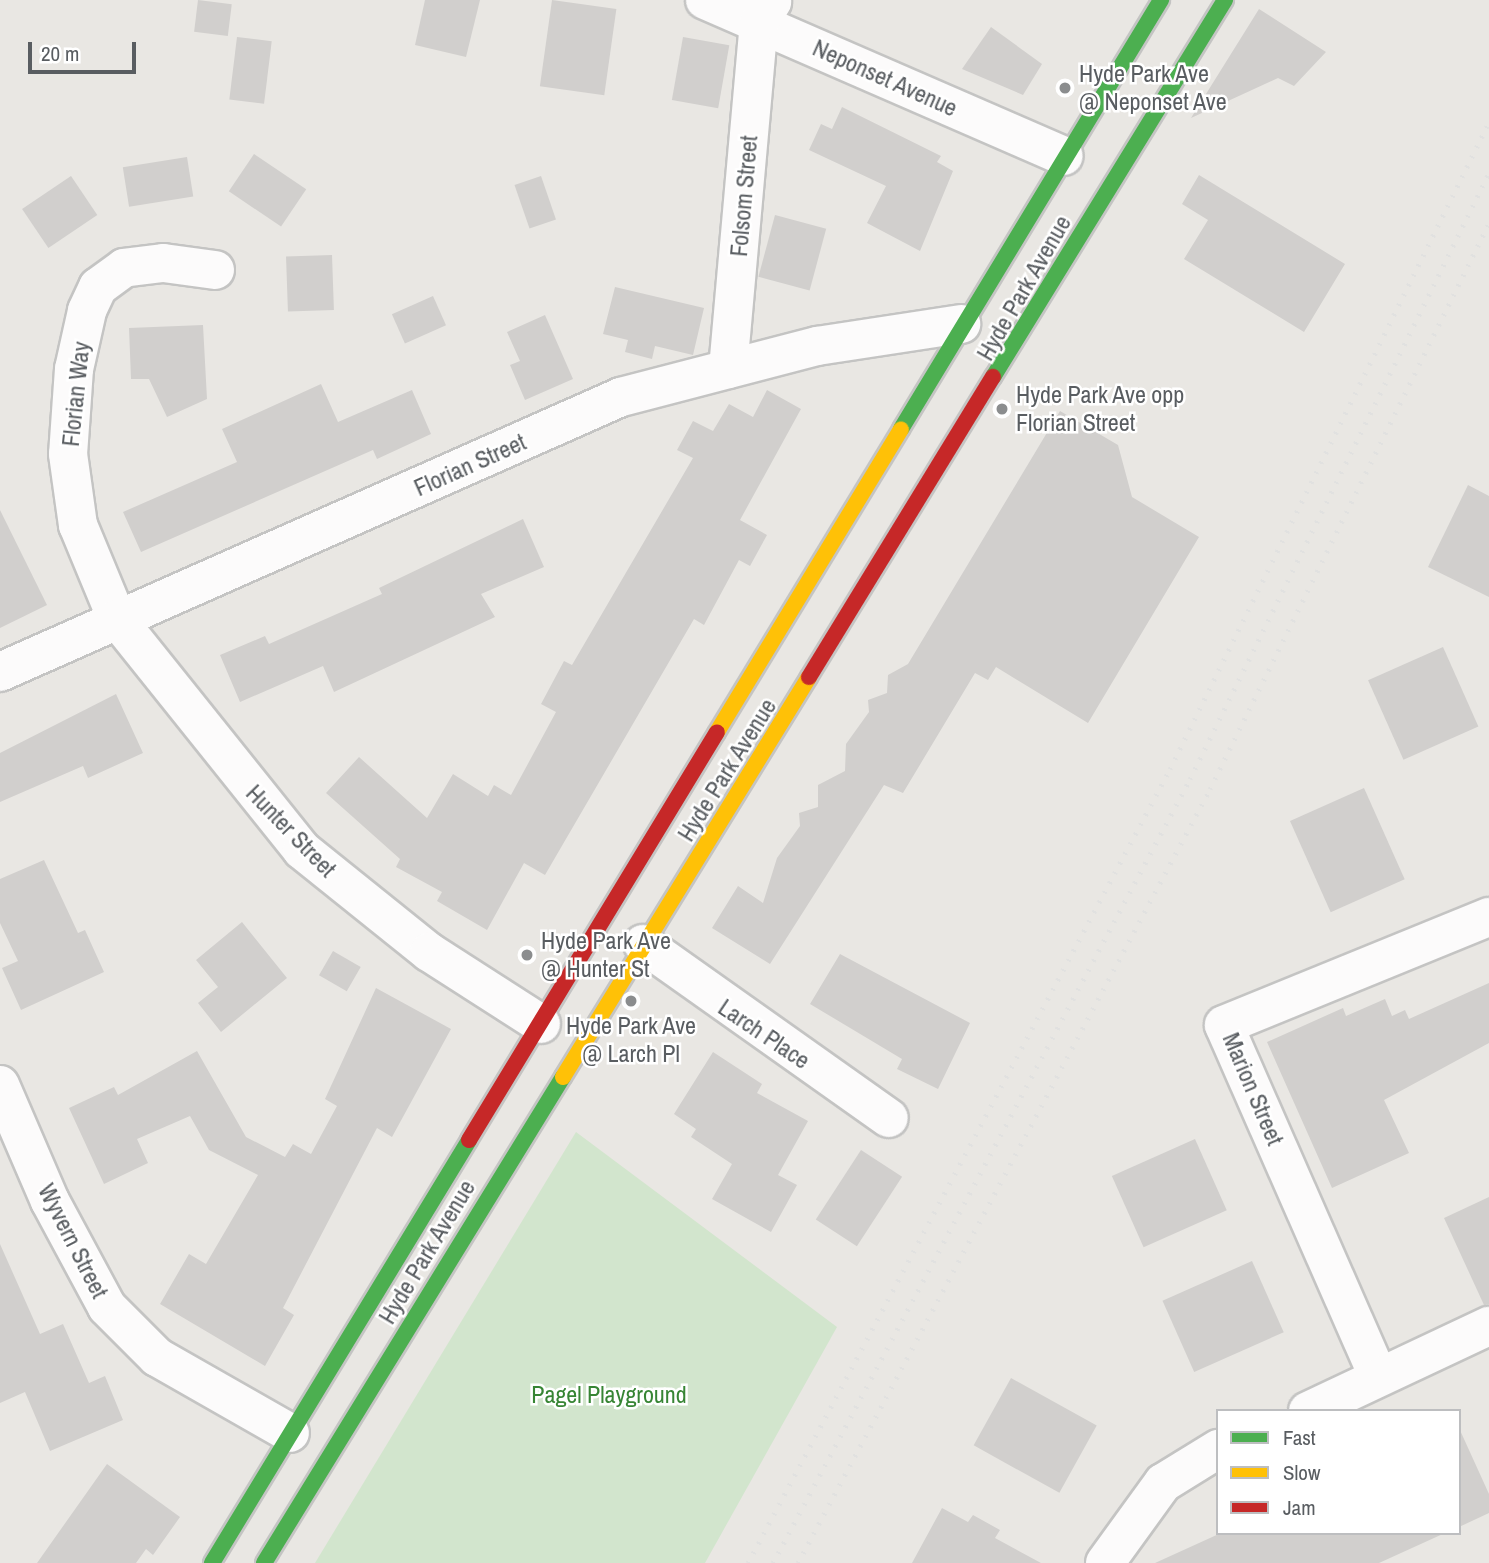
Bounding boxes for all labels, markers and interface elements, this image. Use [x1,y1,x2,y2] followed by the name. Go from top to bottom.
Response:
[32,28,140,72] scale bar
[808,33,962,123] street label: Neponset Avenue
[41,39,79,68] text: 20 m
[1079,60,1228,116] place label: Hyde Park Ave @ Neponset Ave
[1057,80,1073,96] marker: Hyde Park Ave @ Neponset Ave
[724,134,764,258] street label: Folsom Street
[971,210,1077,366] street label: Hyde Park Avenue
[56,340,96,448] street label: Florian Way
[1016,381,1185,437] place label: Hyde Park Ave opp Florian Street
[994,401,1010,417] marker: Hyde Park Ave opp Florian Street
[410,428,530,502] street label: Florian Street
[671,693,783,847] street label: Hyde Park Avenue
[240,779,342,883] street label: Hunter Street
[541,927,672,983] place label: Hyde Park Ave @ Hunter St
[519,947,535,963] marker: Hyde Park Ave @ Hunter St
[623,993,639,1009] marker: Hyde Park Ave @ Larch Pl
[713,993,815,1075] street label: Larch Place
[566,1012,696,1068] place label: Hyde Park Ave @ Larch Pl
[1216,1028,1290,1150] street label: Marion Street
[372,1174,482,1330] street label: Hyde Park Avenue
[32,1179,114,1303] street label: Wyvern Street
[531,1381,687,1409] park label: Pagel Playground
[1216,1409,1461,1535] legend
[1283,1423,1316,1452] text: Fast
[1283,1458,1320,1487] text: Slow
[1283,1493,1316,1522] text: Jam

